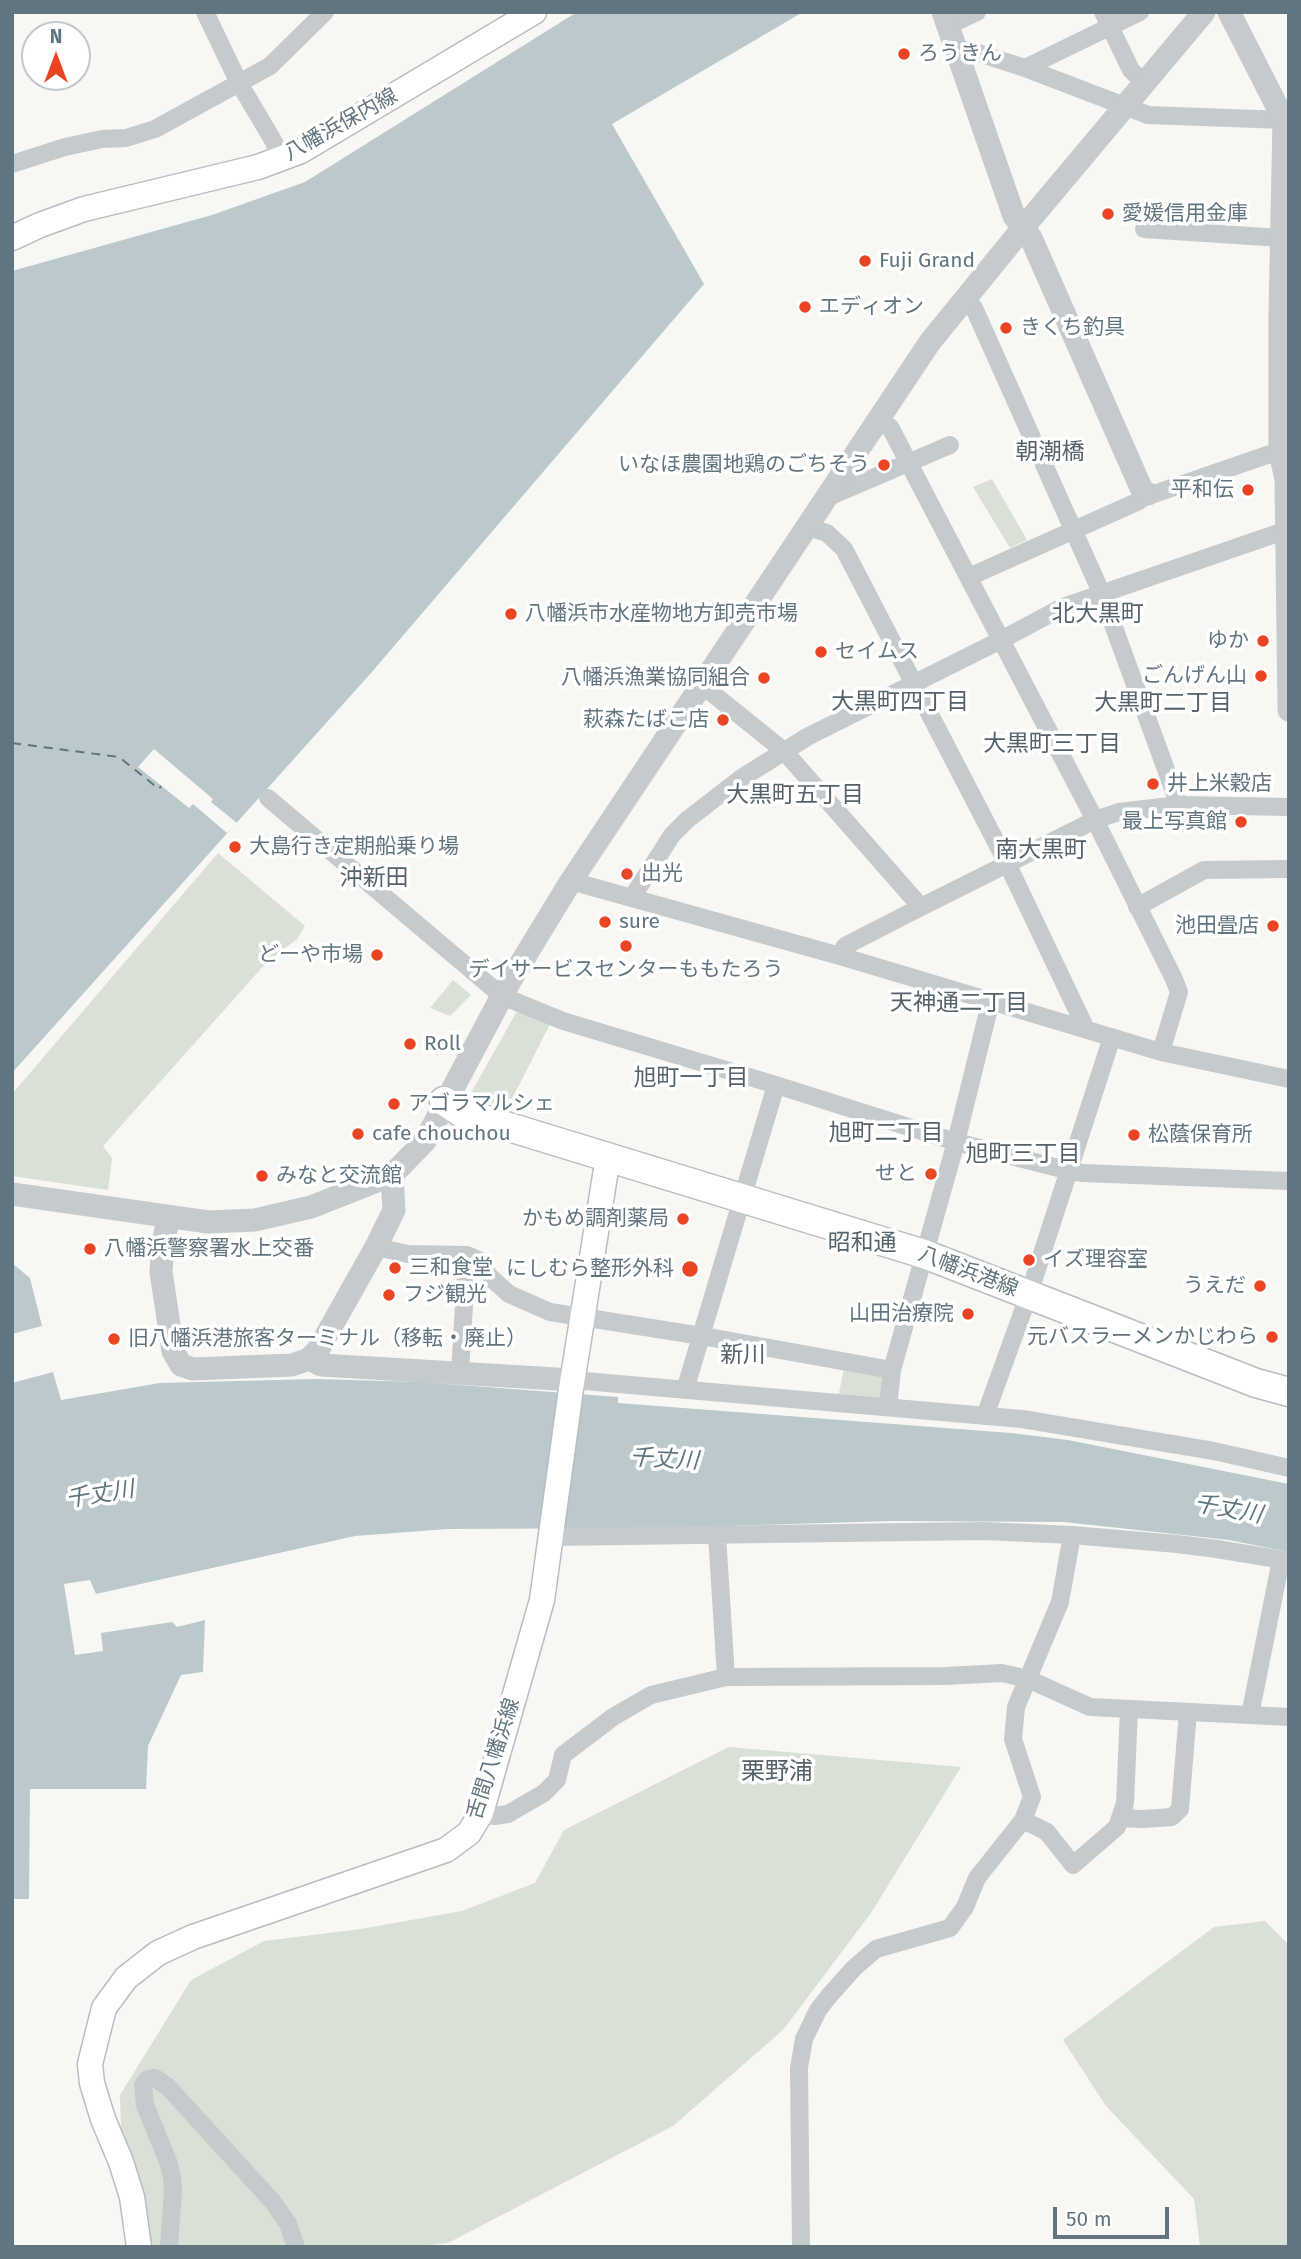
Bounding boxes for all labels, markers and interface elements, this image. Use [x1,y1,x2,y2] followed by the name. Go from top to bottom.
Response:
[21,21,91,91] north arrow
[50,25,62,48] text: N
[918,41,1002,67] place label: ろうきん
[896,46,912,62] marker: ろうきん
[280,83,402,167] street label: 八幡浜保内線
[1122,201,1248,227] place label: 愛媛信用金庫
[1100,206,1116,222] marker: 愛媛信用金庫
[879,248,975,274] place label: Fuji Grand
[857,253,873,269] marker: Fuji Grand
[819,294,924,320] place label: エディオン
[797,299,813,315] marker: エディオン
[1020,315,1125,341] place label: きくち釣具
[998,320,1014,336] marker: きくち釣具
[1016,439,1084,467] district label: 朝潮橋
[618,452,870,478] place label: いなほ農園地鶏のごちそう
[876,457,892,473] marker: いなほ農園地鶏のごちそう
[1171,477,1234,503] place label: 平和伝
[1240,482,1256,498] marker: 平和伝
[525,601,798,627] place label: 八幡浜市水産物地方卸売市場
[1052,601,1144,629] district label: 北大黒町
[503,606,519,622] marker: 八幡浜市水産物地方卸売市場
[1207,628,1249,654] place label: ゆか
[1255,633,1271,649] marker: ゆか
[835,639,919,665] place label: セイムス
[813,644,829,660] marker: セイムス
[1142,663,1247,689] place label: ごんげん山
[561,665,750,691] place label: 八幡浜漁業協同組合
[1253,668,1269,684] marker: ごんげん山
[756,670,772,686] marker: 八幡浜漁業協同組合
[831,689,969,717] district label: 大黒町四丁目
[1094,690,1232,718] district label: 大黒町二丁目
[583,707,709,733] place label: 萩森たばこ店
[715,712,731,728] marker: 萩森たばこ店
[983,731,1121,759] district label: 大黒町三丁目
[1167,771,1272,797] place label: 井上米穀店
[1145,776,1161,792] marker: 井上米穀店
[726,782,864,810] district label: 大黒町五丁目
[1122,809,1227,835] place label: 最上写真館
[1233,814,1249,830] marker: 最上写真館
[249,834,459,860] place label: 大島行き定期船乗り場
[995,837,1087,865] district label: 南大黒町
[227,839,243,855] marker: 大島行き定期船乗り場
[641,861,683,887] place label: 出光
[340,865,408,893] district label: 沖新田
[619,866,635,882] marker: 出光
[619,909,660,935] place label: sure
[1175,913,1259,939] place label: 池田畳店
[597,914,613,930] marker: sure
[1265,918,1281,934] marker: 池田畳店
[618,938,634,954] marker: デイサービスセンターももたろう
[258,942,363,968] place label: どーや市場
[369,947,385,963] marker: どーや市場
[469,957,783,983] place label: デイサービスセンターももたろう
[890,990,1028,1018] district label: 天神通二丁目
[424,1031,461,1057] place label: Roll
[402,1036,418,1052] marker: Roll
[634,1065,748,1093] district label: 旭町一丁目
[408,1091,555,1117] place label: アゴラマルシェ
[386,1096,402,1112] marker: アゴラマルシェ
[829,1120,943,1148] district label: 旭町二丁目
[372,1121,511,1147] place label: cafe chouchou
[1148,1122,1253,1148] place label: 松蔭保育所
[350,1126,366,1142] marker: cafe chouchou
[1126,1127,1142,1143] marker: 松蔭保育所
[966,1141,1080,1169] district label: 旭町三丁目
[875,1161,917,1187] place label: せと
[276,1163,402,1189] place label: みなと交流館
[923,1166,939,1182] marker: せと
[254,1168,270,1184] marker: みなと交流館
[522,1206,669,1232] place label: かもめ調剤薬局
[675,1211,691,1227] marker: かもめ調剤薬局
[828,1230,896,1258] district label: 昭和通
[104,1236,314,1262] place label: 八幡浜警察署水上交番
[82,1241,98,1257] marker: 八幡浜警察署水上交番
[914,1241,1022,1303] street label: 八幡浜港線
[1043,1247,1148,1273] place label: イズ理容室
[1021,1252,1037,1268] marker: イズ理容室
[409,1255,493,1281] place label: 三和食堂
[506,1256,674,1282] place label: にしむら整形外科
[680,1259,700,1279] marker: にしむら整形外科
[387,1260,403,1276] marker: 三和食堂
[1183,1273,1246,1299] place label: うえだ
[1252,1278,1268,1294] marker: うえだ
[403,1282,487,1308] place label: フジ観光
[381,1287,397,1303] marker: フジ観光
[849,1301,954,1327] place label: 山田治療院
[960,1306,976,1322] marker: 山田治療院
[1027,1324,1258,1350] place label: 元バスラーメンかじわら
[128,1326,527,1352] place label: 旧八幡浜港旅客ターミナル（移転・廃止）
[1264,1329,1280,1345] marker: 元バスラーメンかじわら
[106,1331,122,1347] marker: 旧八幡浜港旅客ターミナル（移転・廃止）
[720,1342,766,1370] district label: 新川
[629,1444,699,1476] water label: 千丈川
[64,1476,136,1514] water label: 千丈川
[1192,1490,1264,1530] water label: 千丈川
[463,1695,525,1823] street label: 舌間八幡浜線
[741,1758,813,1786] district label: 栗野浦
[1056,2192,1172,2236] scale bar
[1066,2206,1112,2232] text: 50 m

